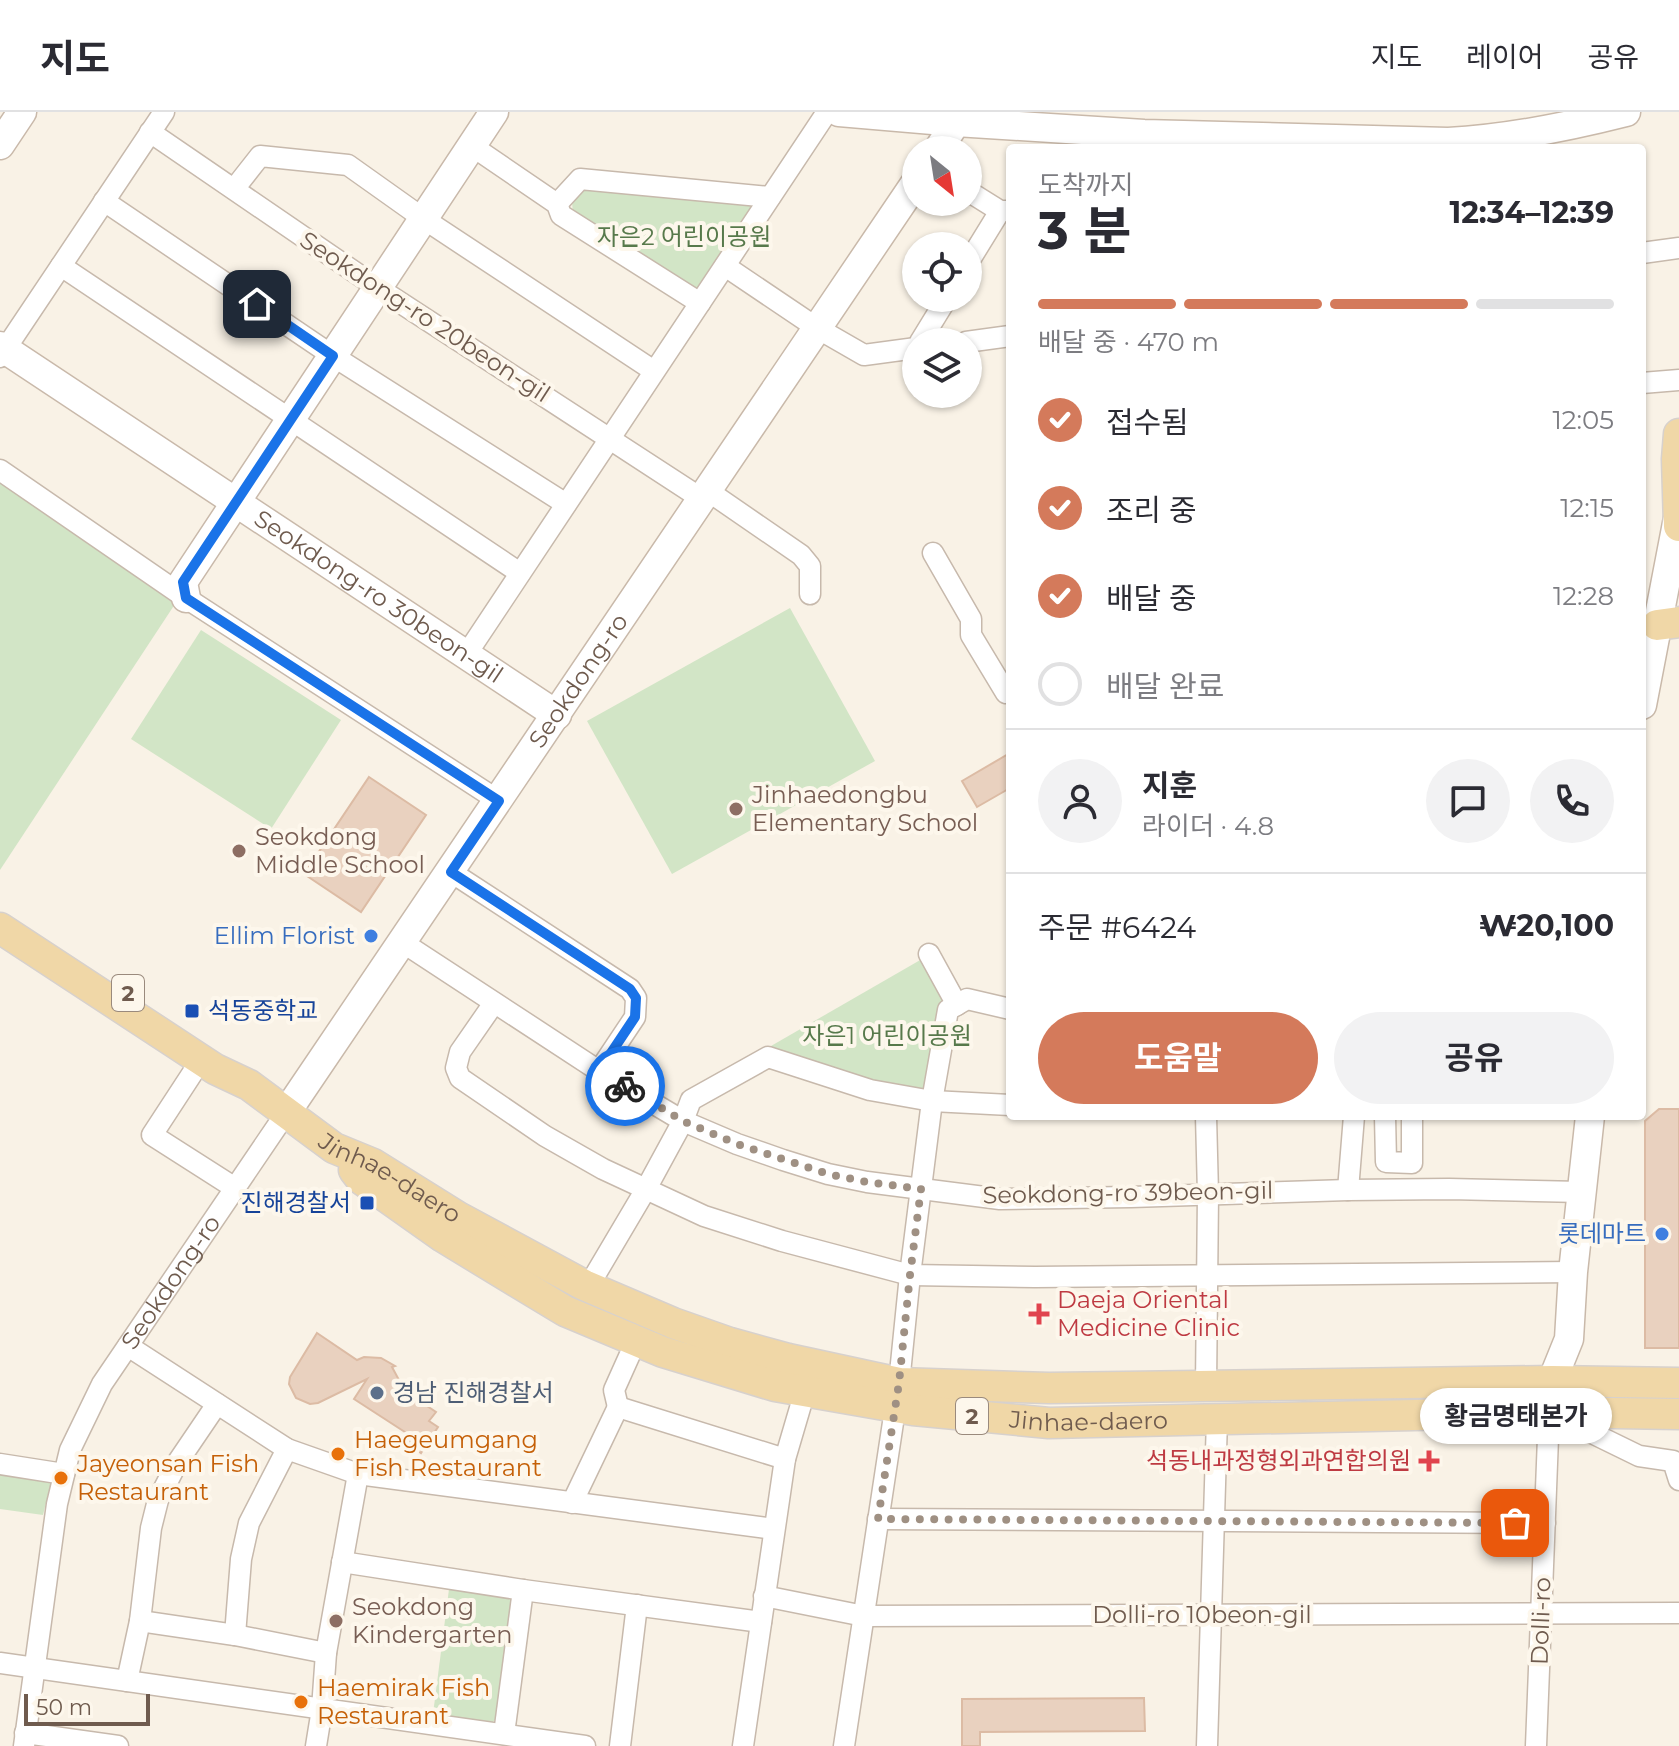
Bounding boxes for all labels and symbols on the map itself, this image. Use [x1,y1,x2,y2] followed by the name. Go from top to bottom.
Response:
[902,136,982,216] north arrow
[597,222,771,251] park label: 자은2 어린이공원
[295,225,556,408] street label: Seokdong-ro 20beon-gil
[223,270,291,338] pin
[249,503,509,689] street label: Seokdong-ro 30beon-gil
[522,608,634,753] street label: Seokdong-ro
[751,780,978,837] place label: Jinhaedongbu Elementary School
[727,800,745,818] marker: Jinhaedongbu Elementary School
[255,822,425,879] place label: Seokdong Middle School
[230,842,248,860] marker: Seokdong Middle School
[214,921,355,950] place label: Ellim Florist
[362,927,380,945] marker: Ellim Florist
[112,975,144,1011] road number: 2
[208,996,318,1025] place label: 석동중학교
[183,1002,201,1020] marker: 석동중학교
[802,1021,972,1050] park label: 자은1 어린이공원
[585,1046,665,1126] courier
[312,1126,466,1229] street label: Jinhae-daero
[982,1175,1274,1210] street label: Seokdong-ro 39beon-gil
[241,1188,351,1217] place label: 진해경찰서
[358,1194,376,1212] marker: 진해경찰서
[115,1209,226,1355] street label: Seokdong-ro
[1558,1219,1646,1248] place label: 롯데마트
[1653,1225,1671,1243] marker: 롯데마트
[1057,1285,1240,1342] place label: Daeja Oriental Medicine Clinic
[1028,1303,1050,1325] marker: Daeja Oriental Medicine Clinic
[393,1378,554,1407] place label: 경남 진해경찰서
[368,1384,386,1402] marker: 경남 진해경찰서
[1419,1387,1611,1443] callout: 황금명태본가
[956,1398,988,1434] road number: 2
[1007,1404,1168,1437] street label: Jinhae-daero
[354,1425,542,1482] place label: Haegeumgang Fish Restaurant
[329,1445,347,1463] marker: Haegeumgang Fish Restaurant
[1146,1446,1411,1475] place label: 석동내과정형외과연합의원
[76,1449,259,1506] place label: Jayeonsan Fish Restaurant
[1418,1450,1440,1472] marker: 석동내과정형외과연합의원
[52,1469,70,1487] marker: Jayeonsan Fish Restaurant
[1481,1489,1549,1557] pin
[1524,1577,1557,1665] street label: Dolli-ro
[352,1592,512,1649] place label: Seokdong Kindergarten
[1092,1600,1312,1629] street label: Dolli-ro 10beon-gil
[327,1612,345,1630] marker: Seokdong Kindergarten
[317,1673,490,1730] place label: Haemirak Fish Restaurant
[24,1690,150,1726] scale bar
[292,1693,310,1711] marker: Haemirak Fish Restaurant

